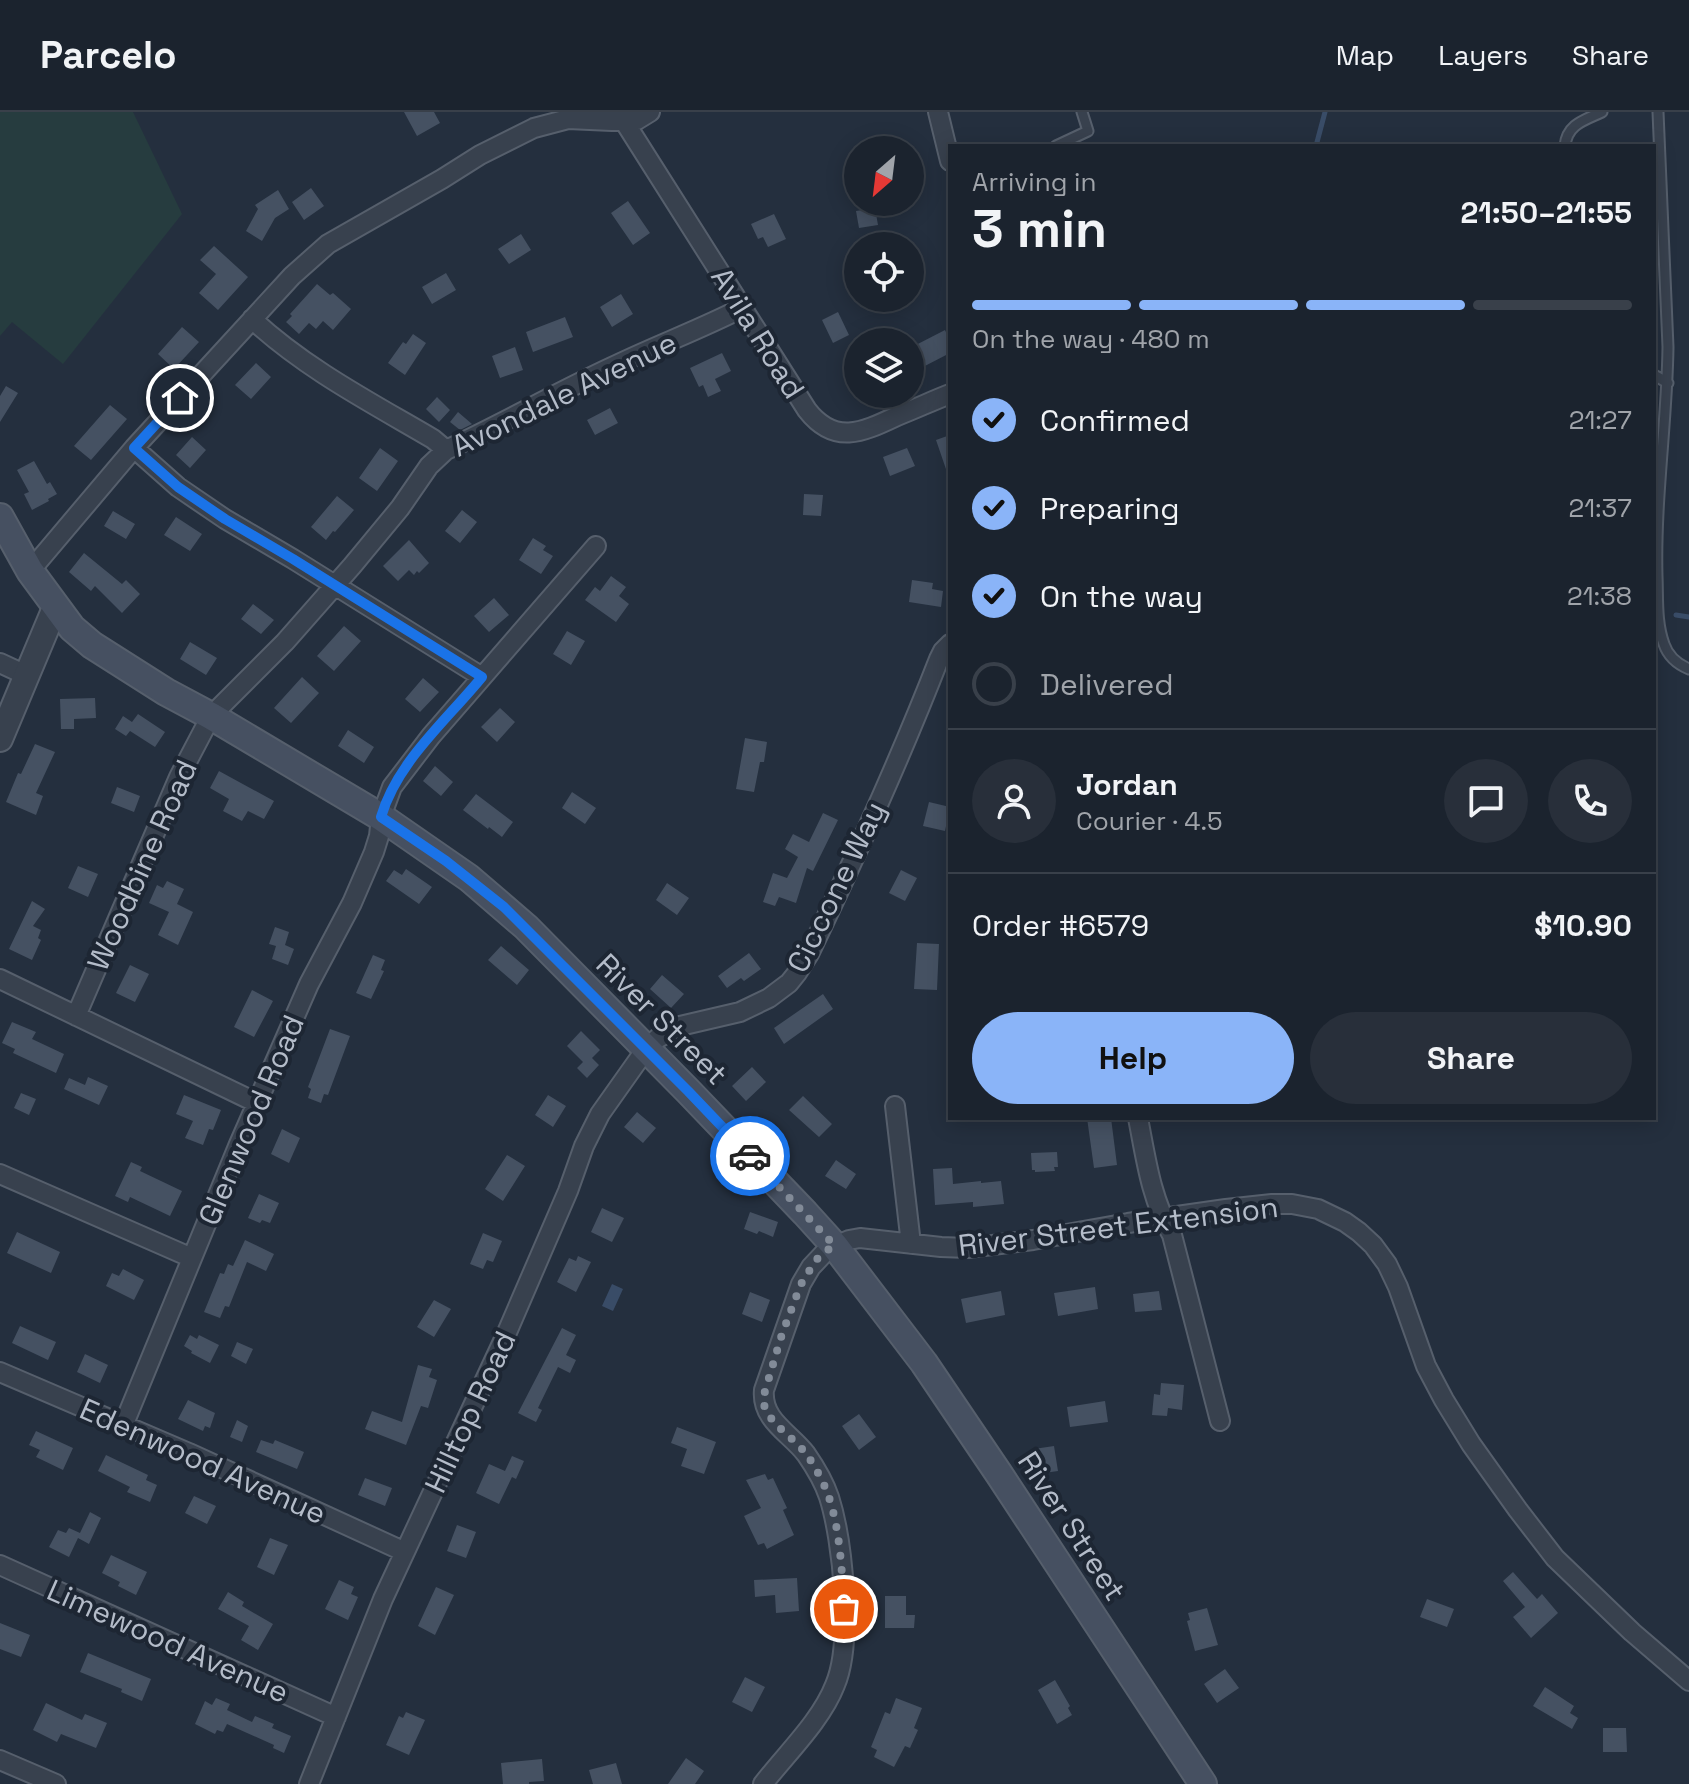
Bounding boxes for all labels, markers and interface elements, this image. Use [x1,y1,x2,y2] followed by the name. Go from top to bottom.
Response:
[40,31,176,79] text: Parcelo
[1336,37,1394,73] text: Map
[1438,37,1528,73] text: Layers
[1572,37,1649,73] text: Share
[844,136,924,216] north arrow
[844,136,924,408] map controls
[972,165,1096,199] text: Arriving in
[1460,193,1632,232] text: 21:50–21:55
[972,196,1107,262] text: 3 min
[844,232,924,312] button: locate
[702,260,814,406] street label: Avila Road
[972,322,1210,356] text: On the way · 480 m
[445,323,683,465] street label: Avondale Avenue
[844,328,924,408] button: layers
[146,364,214,432] pin
[158,376,202,420] icon: home
[972,398,1016,442] icon: check
[1040,401,1190,440] text: Confirmed
[1569,403,1632,437] text: 21:27
[972,486,1016,530] icon: check
[1040,489,1179,528] text: Preparing
[1569,491,1632,525] text: 21:37
[972,574,1016,618] icon: check
[1040,577,1203,616] text: On the way
[1567,579,1632,613] text: 21:38
[1040,665,1174,704] text: Delivered
[78,754,206,976] street label: Woodbine Road
[972,759,1056,843] button: person
[1444,759,1528,843] button: chat
[1548,759,1632,843] button: phone
[1076,765,1178,804] text: Jordan
[778,795,894,979] street label: Ciccone Way
[1076,804,1223,838] text: Courier · 4.5
[972,906,1149,945] text: Order #6579
[1534,906,1632,945] text: $10.90
[588,945,736,1093] street label: River Street
[189,1009,313,1231] street label: Glenwood Road
[972,1012,1294,1104] button: Help
[1310,1012,1632,1104] button: Share
[710,1116,790,1196] courier
[728,1134,772,1178] icon: car
[956,1187,1280,1265] street label: River Street Extension
[416,1325,524,1499] street label: Hilltop Road
[74,1389,332,1533] street label: Edenwood Avenue
[1009,1444,1135,1608] street label: River Street
[41,1570,295,1712] street label: Limewood Avenue
[810,1575,878,1643] pin
[822,1587,866,1631] icon: bag

